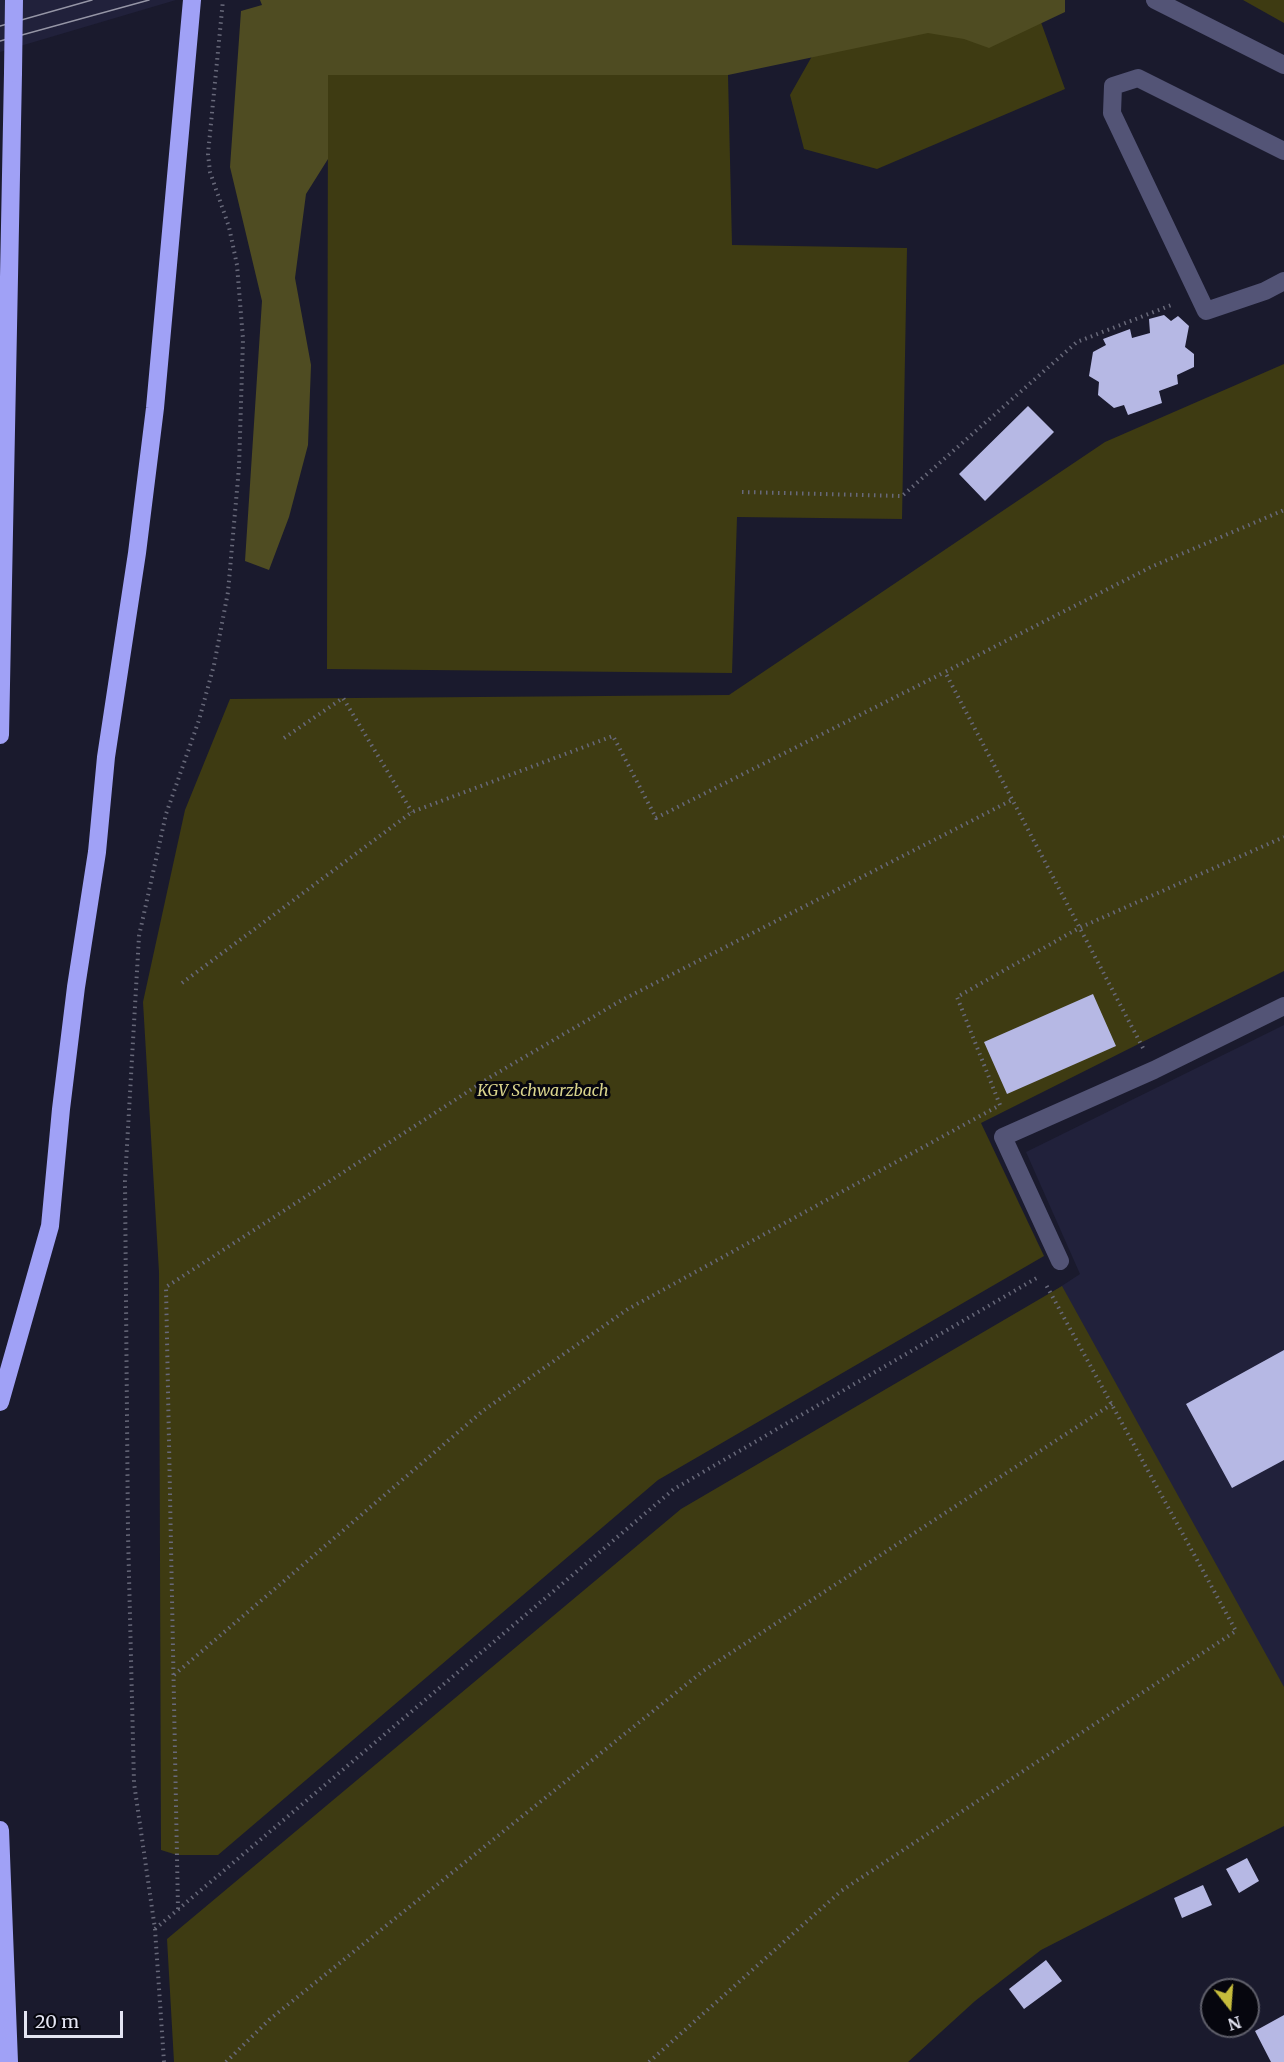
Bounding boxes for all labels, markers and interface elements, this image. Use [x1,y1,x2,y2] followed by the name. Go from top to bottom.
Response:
[477,1081,609,1101] park label: KGV Schwarzbach
[1200,1978,1260,2038] north arrow
[27,1999,126,2037] scale bar
[35,2010,79,2033] text: 20 m
[1226,2012,1244,2035] text: N

